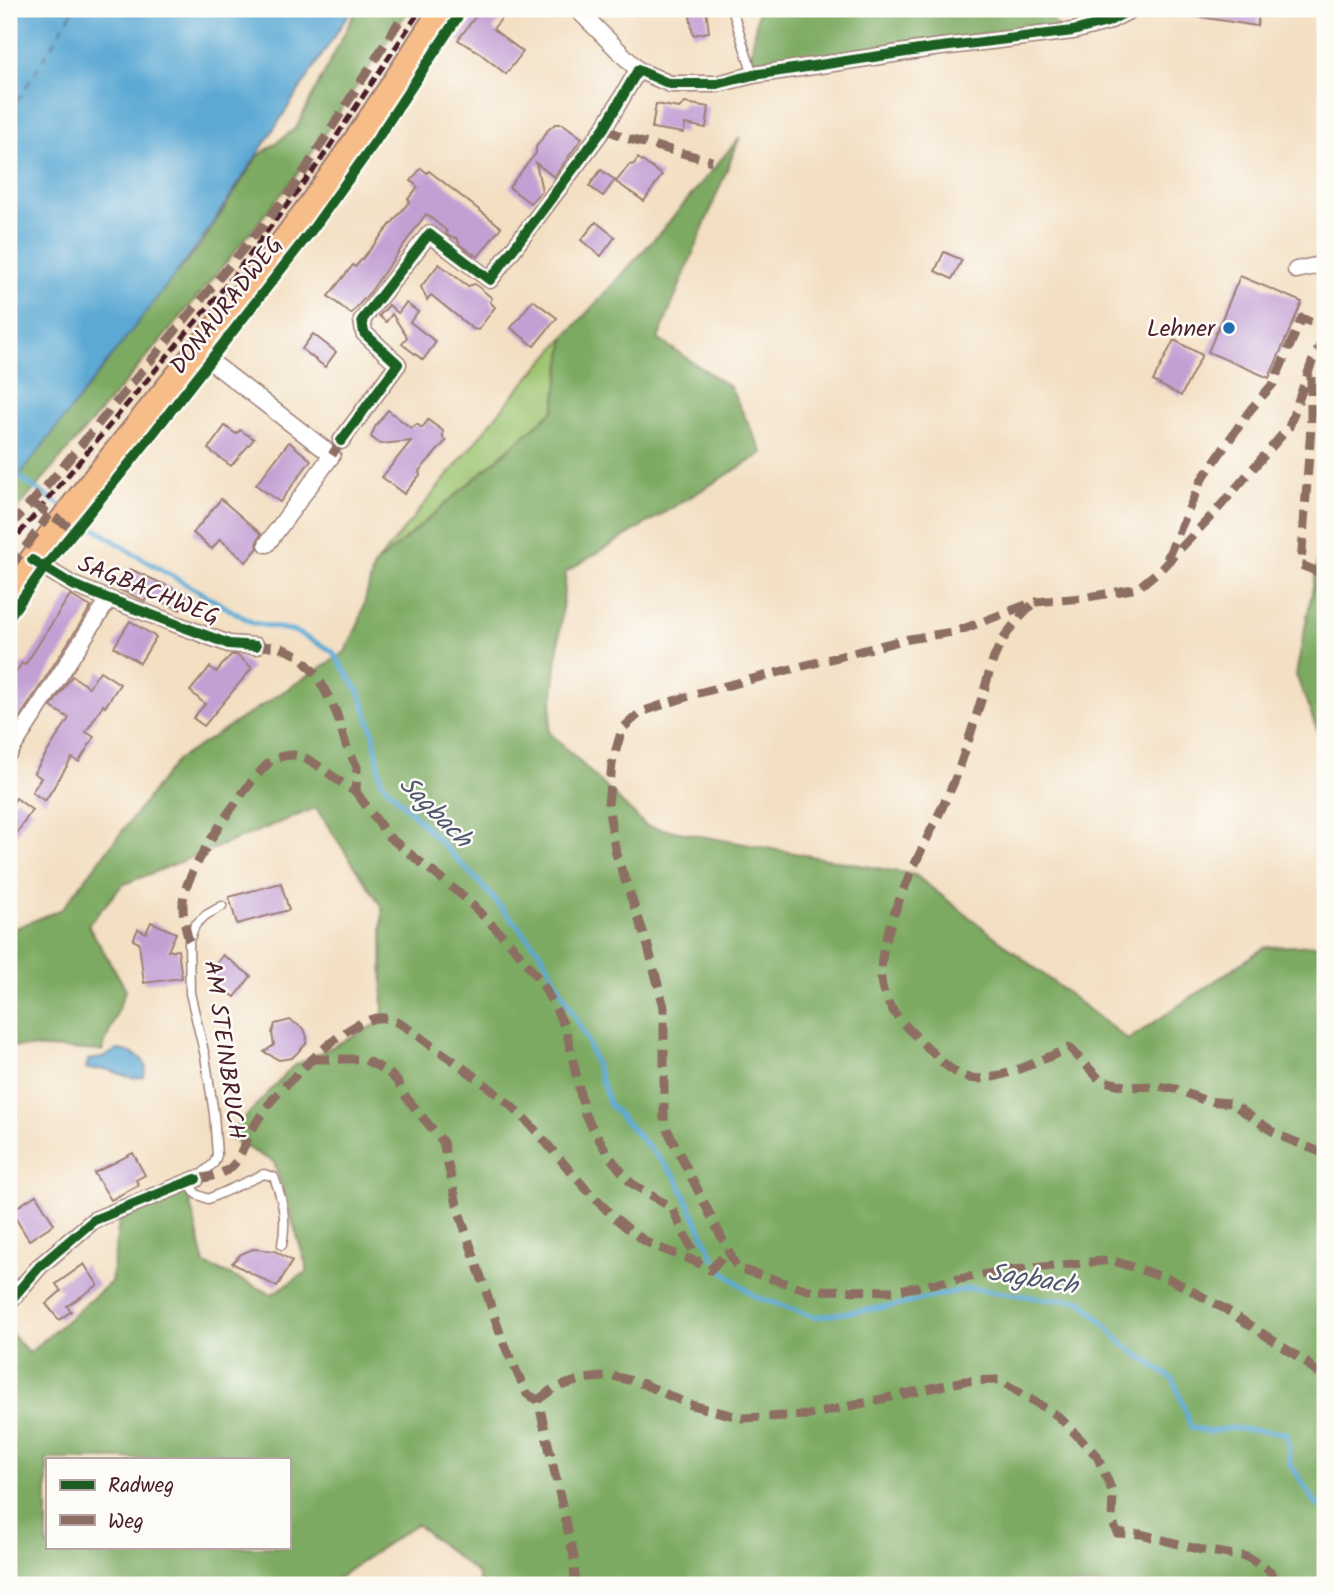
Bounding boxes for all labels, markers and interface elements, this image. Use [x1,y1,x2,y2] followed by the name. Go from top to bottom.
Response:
[160,228,294,384] street label: DONAURADWEG
[1147,310,1217,349] place label: Lehner
[1221,320,1237,336] marker: Lehner
[72,545,225,638] street label: SAGBACHWEG
[388,766,483,860] water label: Sagbach
[192,958,255,1142] street label: AM STEINBRUCH
[985,1252,1082,1308] water label: Sagbach
[46,1458,290,1548] legend
[108,1470,174,1503] text: Radweg
[108,1506,144,1539] text: Weg

